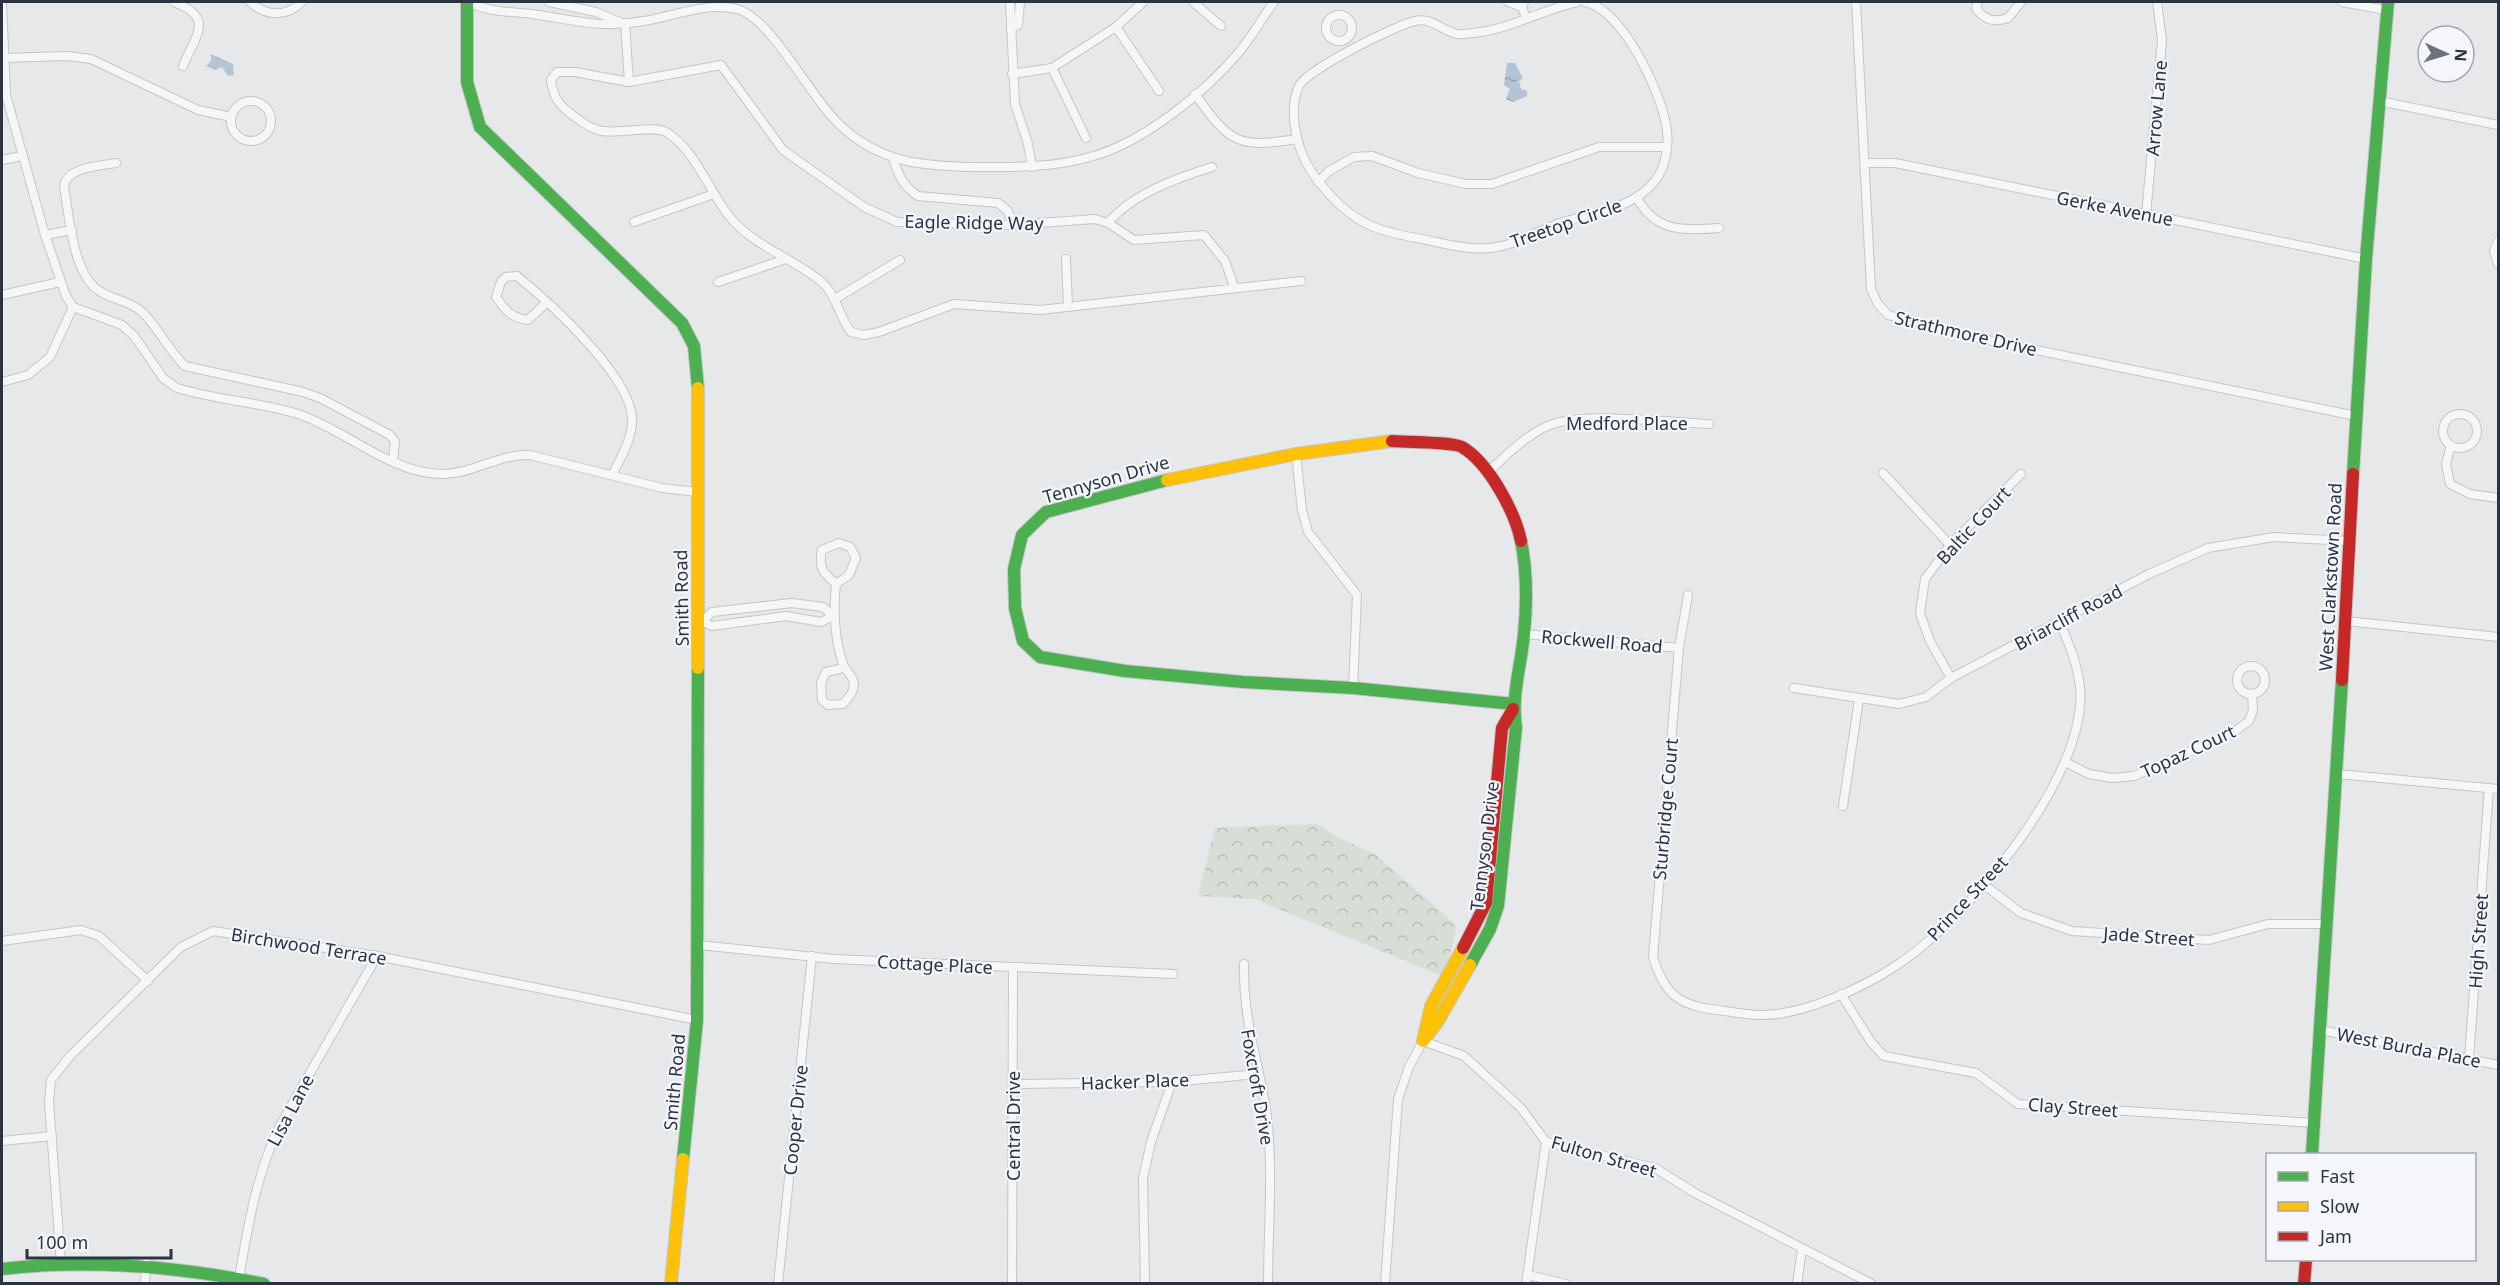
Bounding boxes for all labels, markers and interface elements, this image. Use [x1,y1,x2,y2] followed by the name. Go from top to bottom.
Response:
[2416,24,2476,84] north arrow
[2450,48,2472,62] text: N
[2140,59,2172,157] street label: Arrow Lane
[2055,185,2175,231] street label: Gerke Avenue
[1507,193,1625,253] street label: Treetop Circle
[904,209,1045,235] street label: Eagle Ridge Way
[1892,305,2040,361] street label: Strathmore Drive
[1566,411,1688,435] street label: Medford Place
[1040,450,1172,508] street label: Tennyson Drive
[1931,481,2016,569] street label: Baltic Court
[2313,482,2347,672] street label: West Clarkstown Road
[668,549,694,647] street label: Smith Road
[2010,578,2126,656] street label: Briarcliff Road
[1540,624,1664,658] street label: Rockwell Road
[2137,719,2239,783] street label: Topaz Court
[1647,737,1683,881] street label: Sturbridge Court
[1464,780,1504,912] street label: Tennyson Drive
[1921,850,2013,946] street label: Prince Street
[2463,892,2493,989] street label: High Street
[2101,921,2196,951] street label: Jade Street
[230,922,388,970] street label: Birchwood Terrace
[877,949,993,979] street label: Cottage Place
[2335,1021,2483,1073] street label: West Burda Place
[1236,1027,1280,1147] street label: Foxcroft Drive
[658,1033,690,1131] street label: Smith Road
[777,1064,813,1176] street label: Cooper Drive
[1080,1067,1190,1095] street label: Hacker Place
[261,1070,319,1150] street label: Lisa Lane
[1001,1071,1025,1181] street label: Central Drive
[2027,1092,2119,1122] street label: Clay Street
[1549,1130,1660,1183] street label: Fulton Street
[2266,1153,2476,1261] legend
[2320,1164,2355,1188] text: Fast
[2320,1194,2359,1218] text: Slow
[27,1222,171,1260] scale bar
[2318,1224,2352,1248] text: Jam
[36,1230,88,1254] text: 100 m

